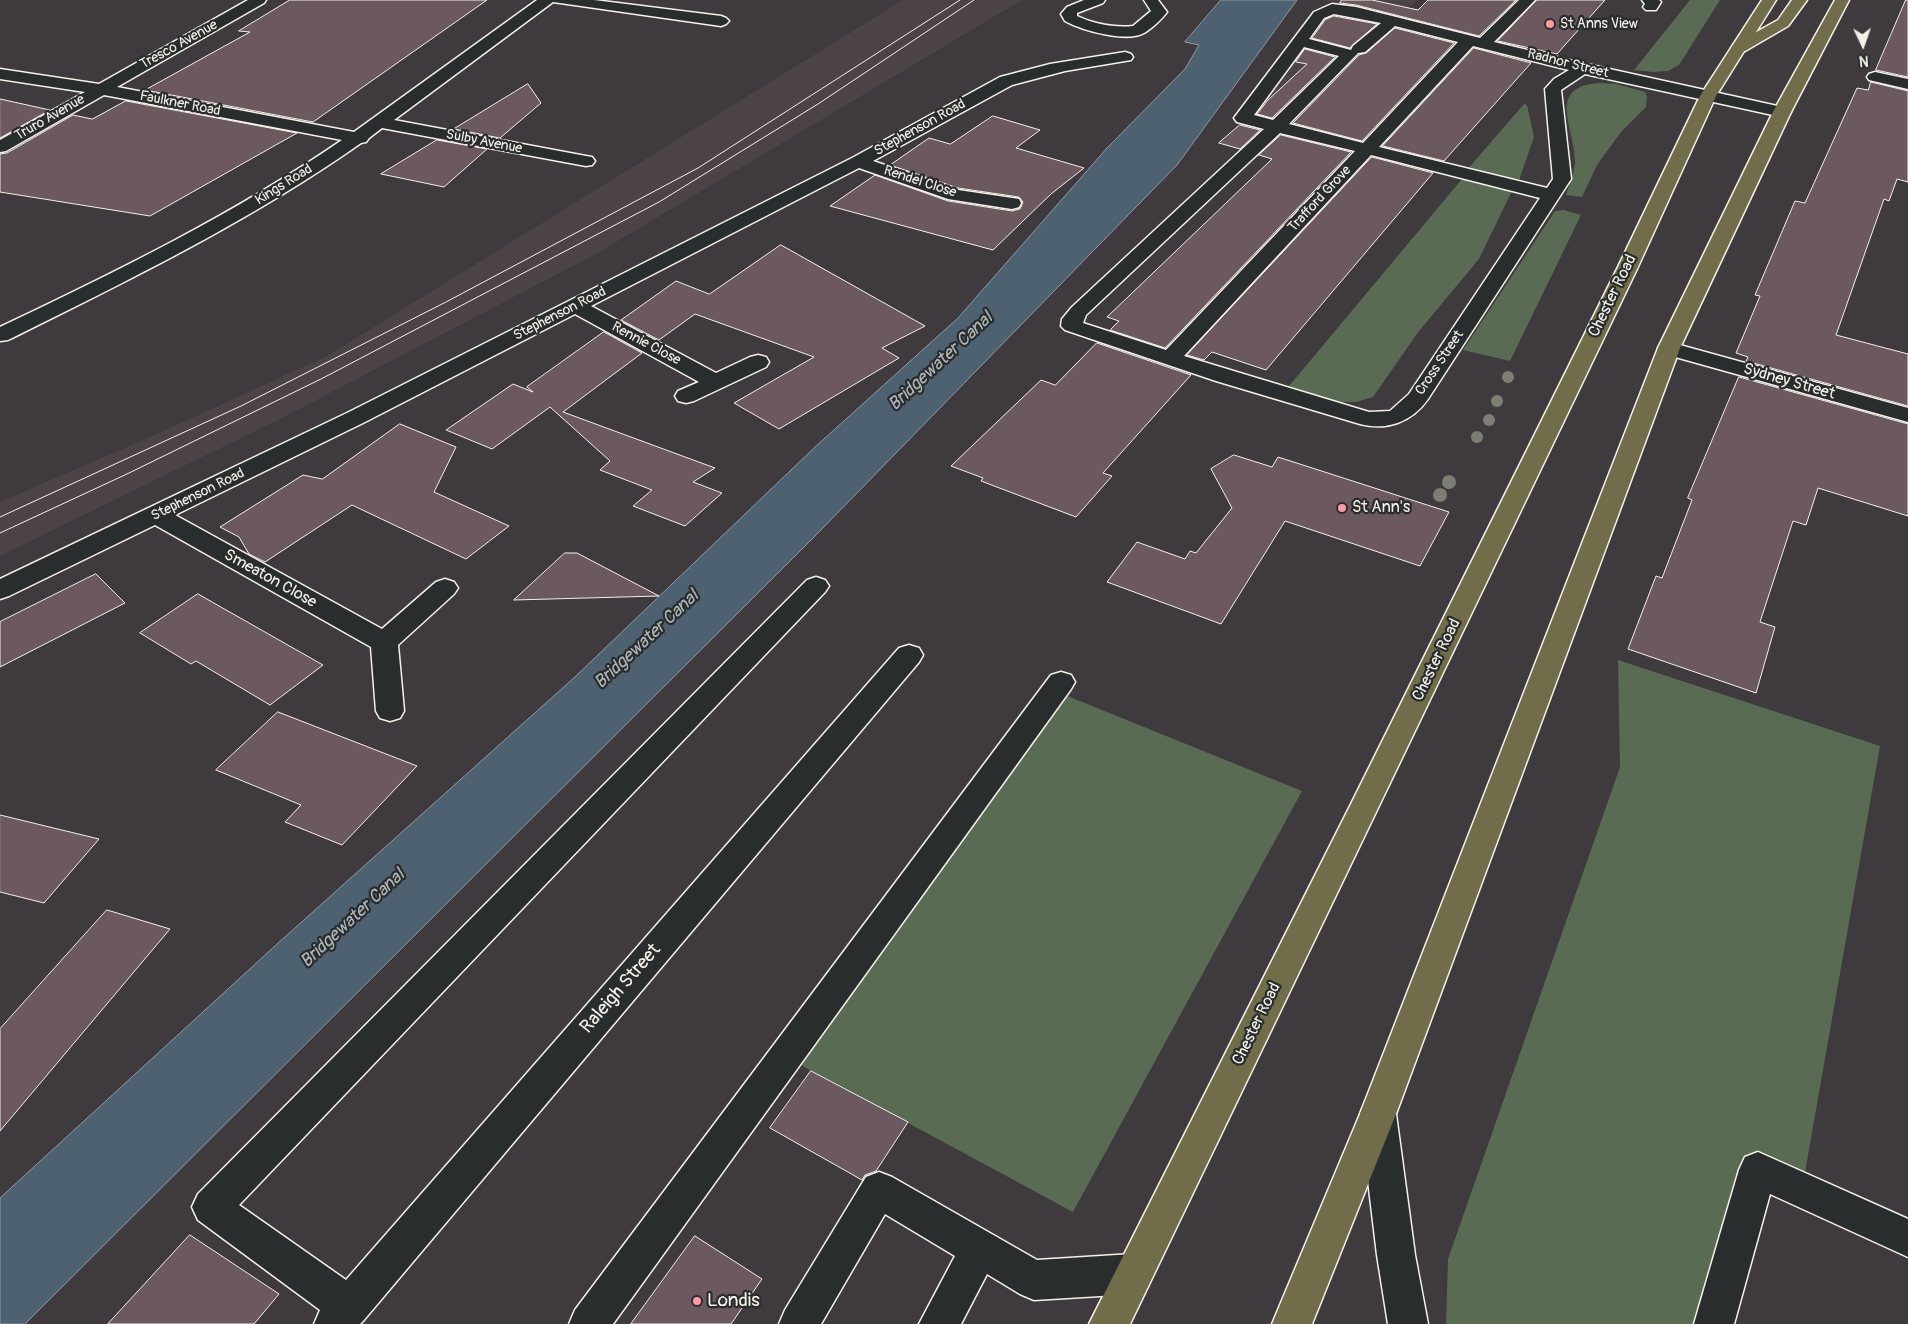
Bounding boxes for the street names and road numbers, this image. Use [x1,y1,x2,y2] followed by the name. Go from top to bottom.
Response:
[137,17,221,73] street label: Tresco Avenue
[1526,46,1610,82] street label: Radnor Street
[138,88,222,120] street label: Faulkner Road
[12,91,88,145] street label: Truro Avenue
[871,96,969,160] street label: Stephenson Road
[444,126,524,158] street label: Sulby Avenue
[252,161,316,209] street label: Kings Road
[881,162,959,202] street label: Rendel Close
[1285,162,1355,236] street label: Trafford Grove
[1585,252,1641,340] street label: Chester Road
[511,283,609,345] street label: Stephenson Road
[609,319,683,369] street label: Rennie Close
[1412,327,1468,399] street label: Cross Street
[1741,360,1837,404] street label: Sydney Street
[149,465,247,525] street label: Stephenson Road
[220,546,320,612] street label: Smeaton Close
[1409,616,1465,704] street label: Chester Road
[576,939,666,1039] street label: Raleigh Street
[1229,980,1285,1068] street label: Chester Road

